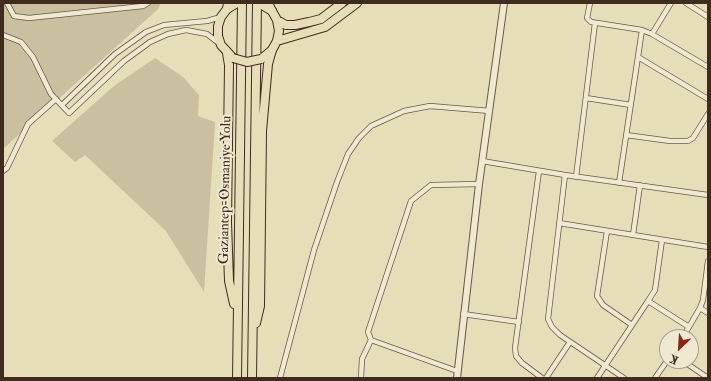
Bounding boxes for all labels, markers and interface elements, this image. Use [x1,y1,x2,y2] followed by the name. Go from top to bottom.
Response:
[216,116,236,264] street label: Gaziantep-Osmaniye Yolu
[659,329,699,369] north arrow
[668,352,680,367] text: K

